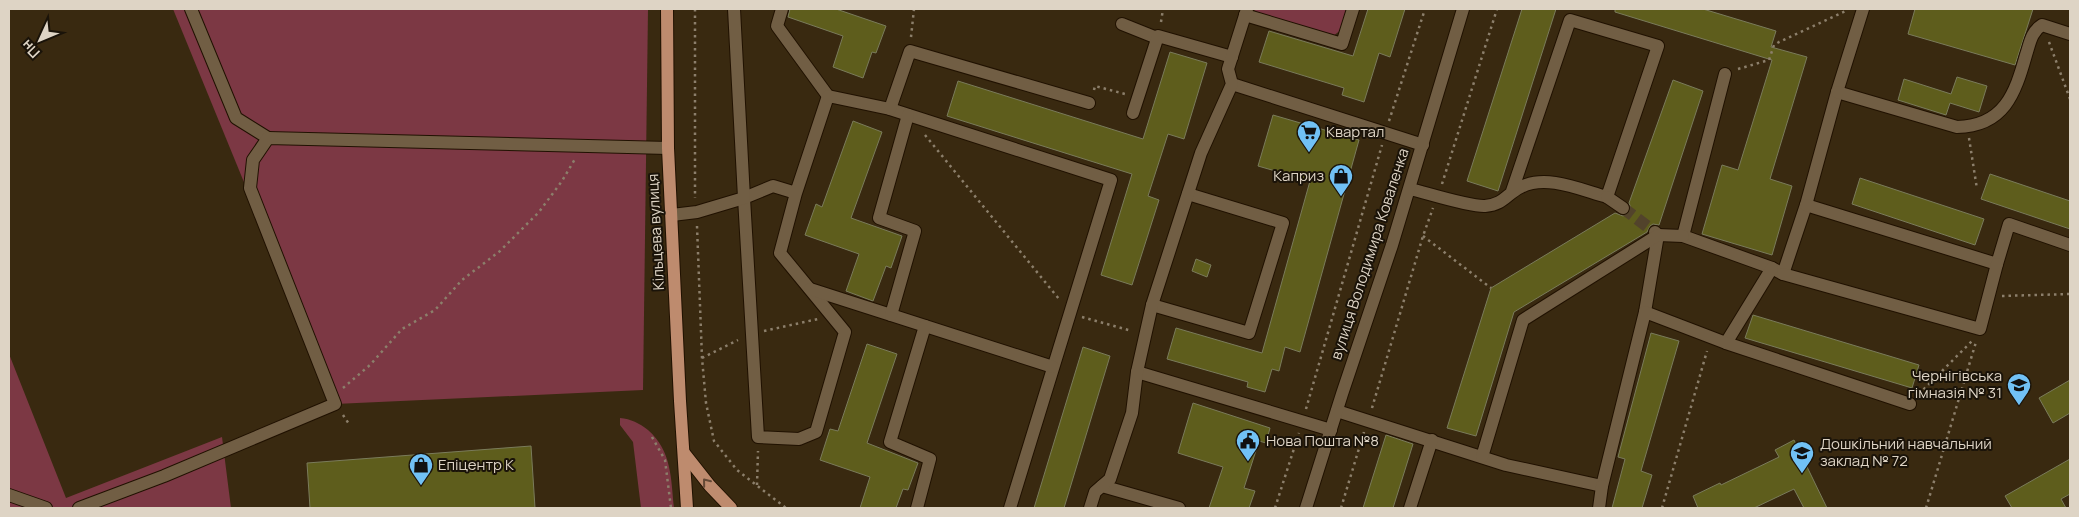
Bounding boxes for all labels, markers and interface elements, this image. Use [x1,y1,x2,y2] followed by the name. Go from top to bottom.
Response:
[15,15,65,65] north arrow
[17,36,44,63] text: Пн
[1296,119,1322,153] supermarket icon: Квартал
[1326,121,1384,142] place label: Квартал
[1325,145,1414,362] street label: вулиця Володимира Коваленка
[1328,163,1354,197] shop icon: Каприз
[1273,165,1324,186] place label: Каприз
[642,173,669,291] street label: Кільцева вулиця
[1908,365,2002,403] place label: Чернігівська гімназія № 31
[2006,372,2032,406] school or university icon: Чернігівська гімназія № 31
[1235,428,1261,462] public building icon: Нова Пошта №8
[1266,430,1379,451] place label: Нова Пошта №8
[1820,433,1992,471] place label: Дошкільний навчальний заклад № 72
[1789,440,1815,474] school or university icon: Дошкільний навчальний заклад № 72
[408,452,434,486] shop icon: Епіцентр К
[438,454,514,475] place label: Епіцентр К
[703,478,712,487] one-way arrow

